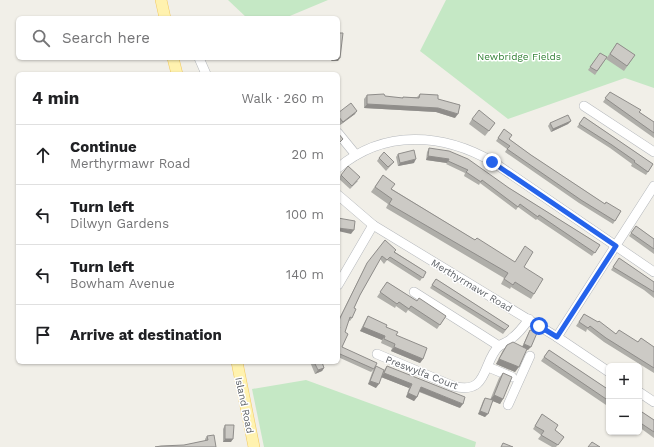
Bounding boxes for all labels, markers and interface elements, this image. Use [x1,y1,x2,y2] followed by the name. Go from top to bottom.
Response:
[16,16,340,60] search box
[30,27,52,49] icon: search
[62,29,150,47] text: Search here
[477,51,561,62] park label: Newbridge Fields
[32,88,79,108] text: 4 min
[241,91,324,106] text: Walk · 260 m
[70,138,137,156] text: Continue
[32,144,54,166] icon: ahead
[292,147,324,162] text: 20 m
[483,153,501,171] route end
[70,156,190,171] text: Merthyrmawr Road
[70,198,134,216] text: Turn left
[32,204,54,226] icon: left
[286,207,324,222] text: 100 m
[70,216,169,231] text: Dilwyn Gardens
[429,257,514,314] street label: Merthyrmawr Road
[70,258,134,276] text: Turn left
[32,264,54,286] icon: left
[286,267,324,282] text: 140 m
[70,276,175,291] text: Bowham Avenue
[530,317,548,335] route start
[32,324,54,346] icon: arrive
[70,326,222,344] text: Arrive at destination
[384,354,460,392] street label: Preswylfa Court
[606,363,642,435] map controls
[606,363,642,399] button: +
[233,376,256,434] street label: Island Road
[606,399,642,435] button: −

